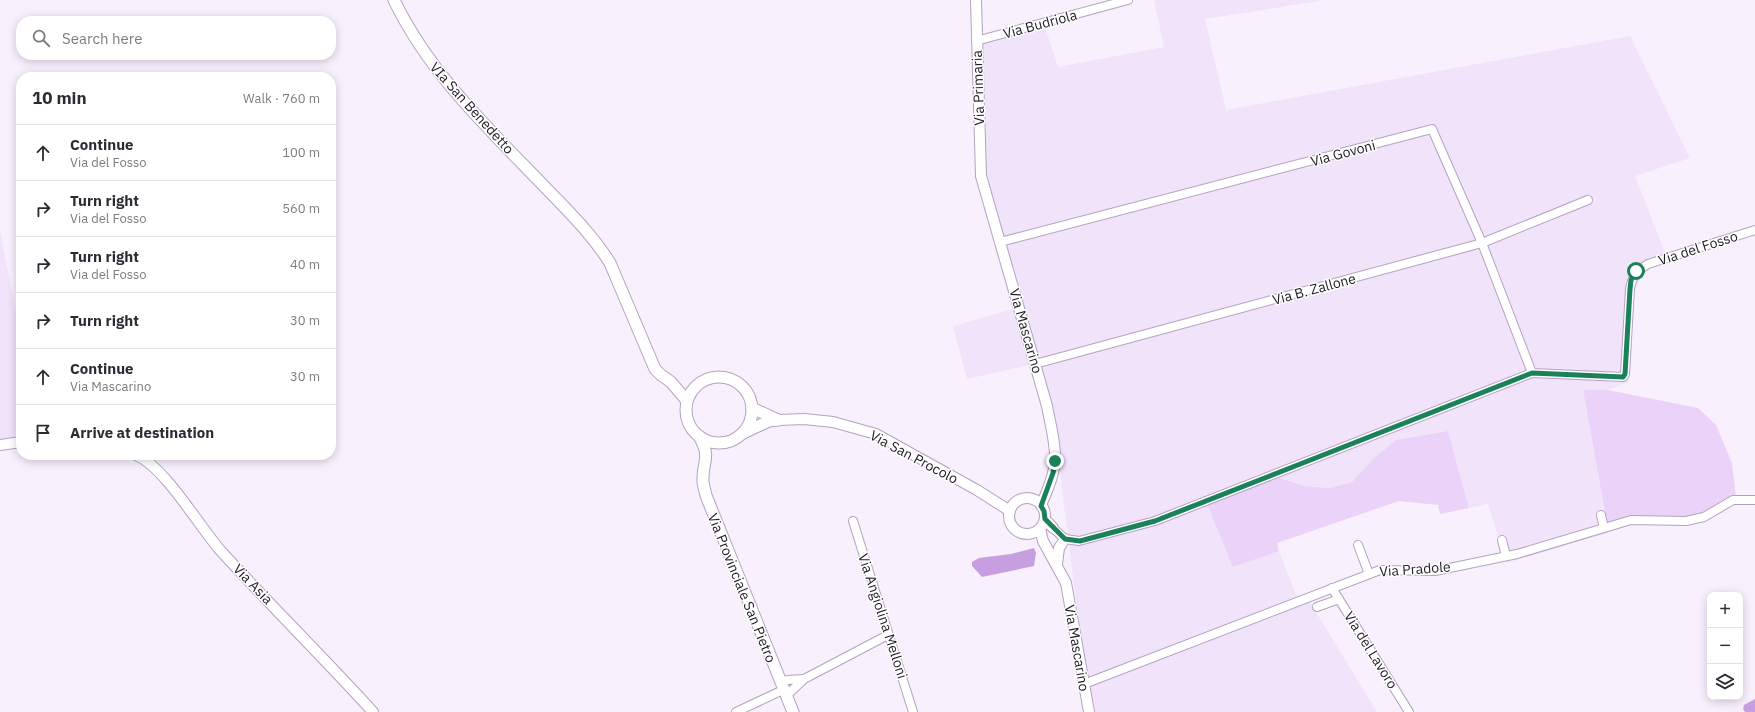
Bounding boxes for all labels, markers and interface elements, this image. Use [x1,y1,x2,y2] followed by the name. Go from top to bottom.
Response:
[1001,5,1079,43] street label: Via Budriola
[16,16,336,60] search box
[30,27,52,49] icon: search
[62,29,142,48] text: Search here
[968,49,988,126] street label: Via Primaria
[426,58,518,158] street label: VIa San Benedetto
[32,87,87,109] text: 10 min
[243,90,320,107] text: Walk · 760 m
[70,135,134,154] text: Continue
[1309,136,1377,170] street label: Via Govoni
[32,142,54,164] icon: ahead
[282,144,320,161] text: 100 m
[70,154,147,171] text: Via del Fosso
[70,191,139,210] text: Turn right
[32,198,54,220] icon: right
[282,200,320,217] text: 560 m
[70,210,147,227] text: Via del Fosso
[1656,227,1740,269] street label: Via del Fosso
[70,247,139,266] text: Turn right
[32,254,54,276] icon: right
[290,256,320,273] text: 40 m
[1627,262,1645,280] route start
[70,266,147,283] text: Via del Fosso
[1270,269,1358,309] street label: Via B. Zallone
[1005,287,1047,376] street label: Via Mascarino
[32,310,54,332] icon: right
[70,311,139,330] text: Turn right
[290,312,320,329] text: 30 m
[70,359,134,378] text: Continue
[32,366,54,388] icon: ahead
[290,368,320,385] text: 30 m
[70,378,151,395] text: Via Mascarino
[32,422,54,444] icon: arrive
[70,423,214,442] text: Arrive at destination
[867,426,961,488] street label: Via San Procolo
[1046,452,1064,470] route end
[704,511,780,665] street label: Via Provinciale San Pietro
[854,551,912,681] street label: Via Angiolina Melloni
[1379,558,1451,580] street label: Via Pradole
[229,560,277,608] street label: Via Asia
[1707,592,1743,700] map controls
[1707,592,1743,628] button: +
[1061,603,1093,693] street label: Via Mascarino
[1340,608,1402,692] street label: Via del Lavoro
[1707,628,1743,664] button: −
[1707,664,1743,700] button: layers

